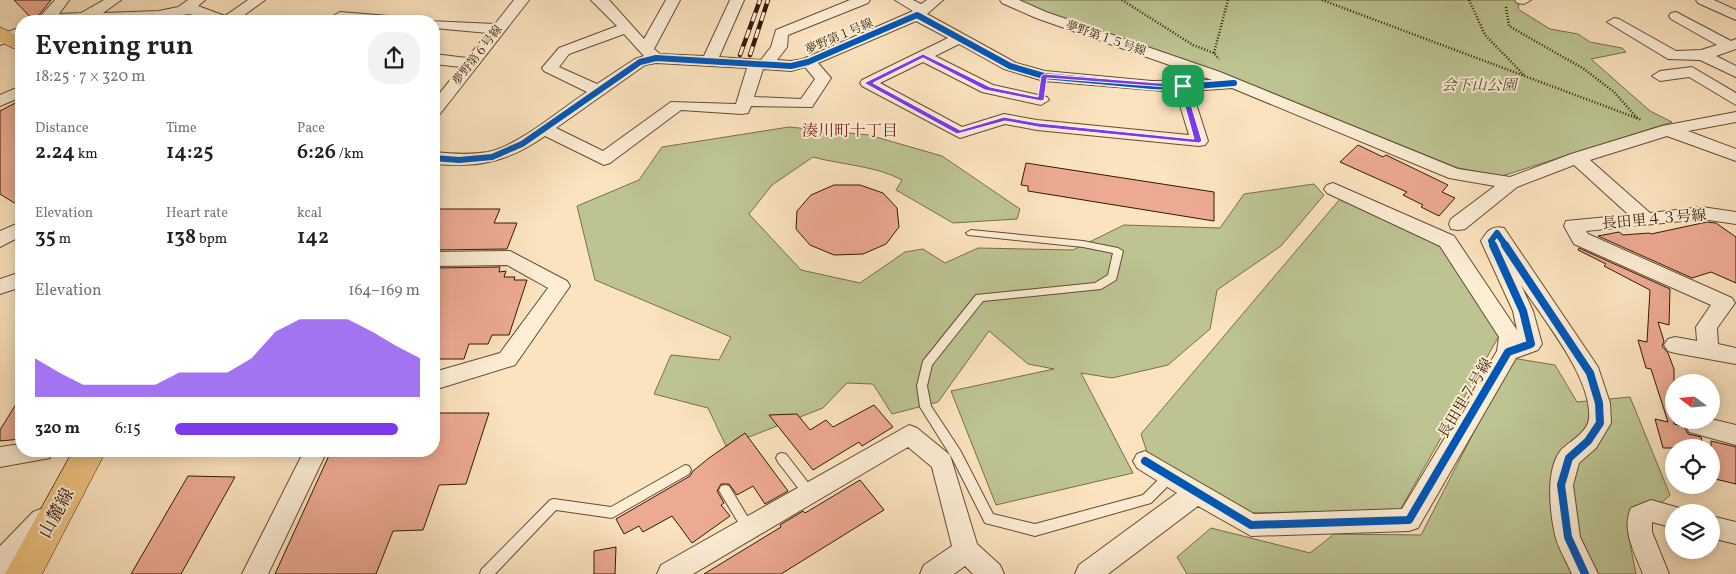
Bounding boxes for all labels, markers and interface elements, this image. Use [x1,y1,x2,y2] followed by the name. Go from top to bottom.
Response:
[803,15,876,58] street label: 夢野第１号線
[1063,18,1148,60] street label: 夢野第１５号線
[449,22,506,89] street label: 夢野第６号線
[35,27,194,66] text: Evening run
[368,32,420,84] button: share
[1162,65,1204,107] pin
[35,66,146,88] text: 18:25 · 7 × 320 m
[1169,72,1197,100] icon: arrive
[1441,76,1519,97] park label: 会下山公園
[35,119,89,138] text: Distance
[166,119,197,138] text: Time
[297,119,325,138] text: Pace
[802,121,898,143] district label: 湊川町十丁目
[35,138,75,167] text: 2.24
[166,138,214,167] text: 14:25
[297,138,336,167] text: 6:26
[75,145,98,164] text: km
[336,145,364,164] text: /km
[35,204,93,223] text: Elevation
[166,204,228,223] text: Heart rate
[297,204,322,223] text: kcal
[1601,205,1707,236] street label: 長田里４３号線
[35,223,56,252] text: 35
[166,223,196,252] text: 138
[297,223,329,252] text: 142
[56,230,71,249] text: m
[196,230,227,249] text: bpm
[35,280,102,302] text: Elevation
[348,280,420,302] text: 164–169 m
[1434,355,1498,443] street label: 長田里７号線
[1665,374,1720,429] north arrow
[1665,374,1720,559] map controls
[35,418,80,440] text: 320 m
[115,418,141,440] text: 6:15
[1665,439,1720,494] button: locate
[33,484,81,543] street label: 山麓線
[1665,504,1720,559] button: layers

